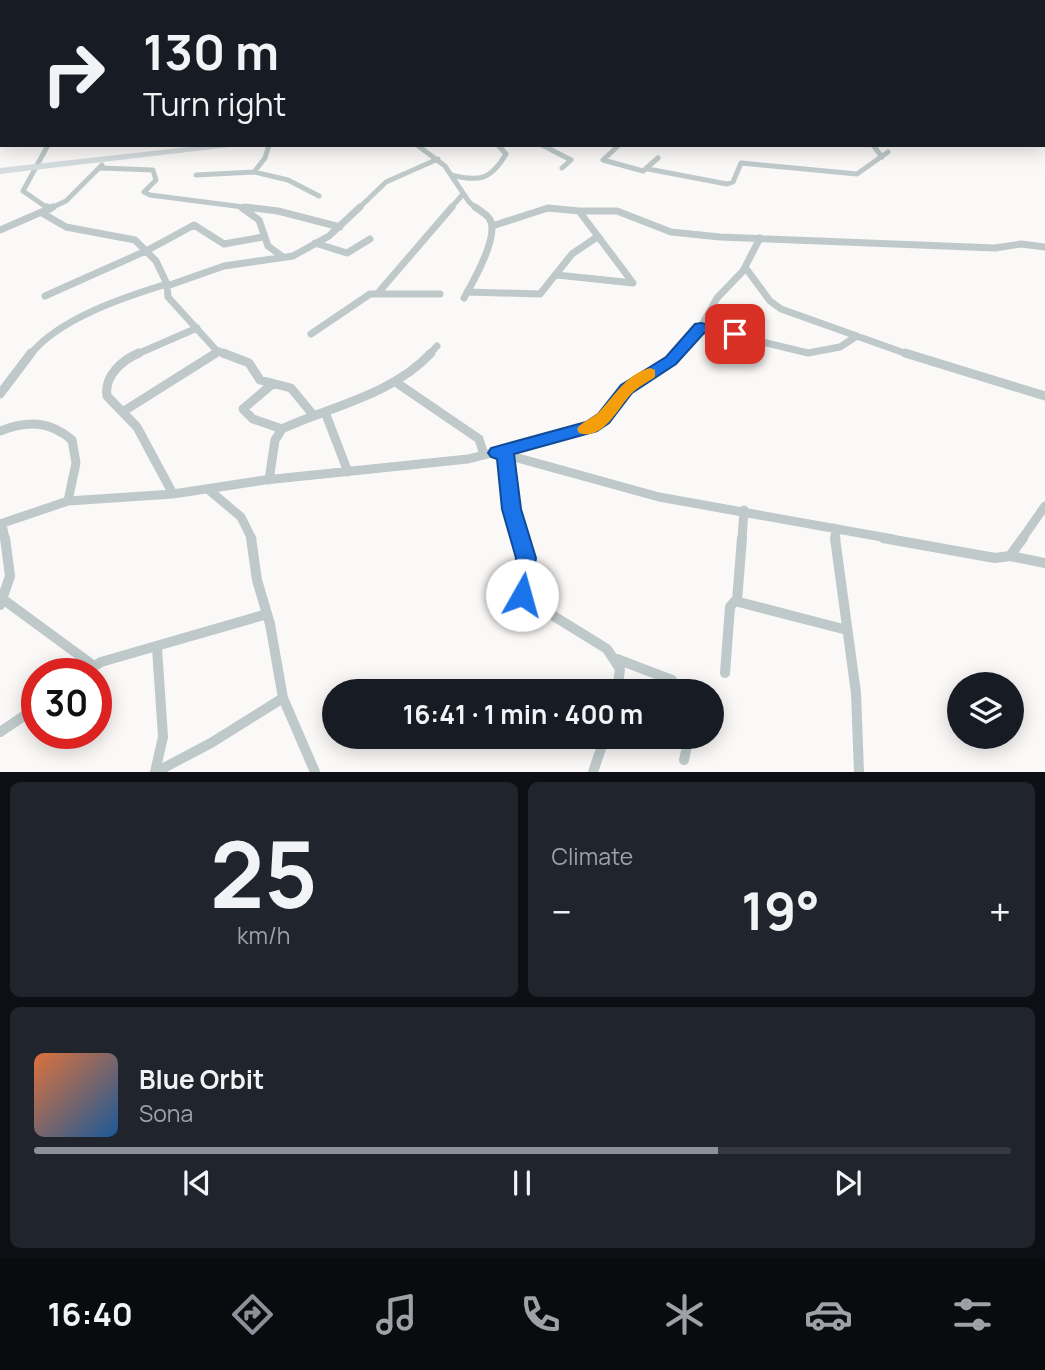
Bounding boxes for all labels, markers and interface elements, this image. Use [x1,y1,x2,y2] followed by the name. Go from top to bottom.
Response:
[143,18,279,85] text: 130 m
[28,28,119,119] icon: right
[143,82,286,126] text: Turn right
[705,304,765,364] pin
[716,315,754,353] icon: arrive
[485,558,559,632] position arrow
[21,658,112,749] speed limit sign: 30
[947,672,1024,749] map controls
[947,672,1024,749] button: layers
[403,696,643,732] text: 16:41 · 1 min · 400 m
[210,811,318,935] text: 25
[552,840,633,872] text: Climate
[741,875,820,946] text: 19°
[552,885,572,937] text: −
[989,885,1011,937] text: +
[237,919,291,951] text: km/h
[139,1061,264,1097] text: Blue Orbit
[139,1097,193,1129] text: Sona
[178,1164,216,1202] icon: previous
[503,1164,541,1202] icon: pause
[829,1164,867,1202] icon: next
[228,1290,277,1339] icon: directions
[372,1290,421,1339] icon: music
[516,1290,565,1339] icon: phone
[660,1290,709,1339] icon: climate
[804,1290,853,1339] icon: car
[948,1290,997,1339] icon: filters
[48,1292,133,1336] text: 16:40

